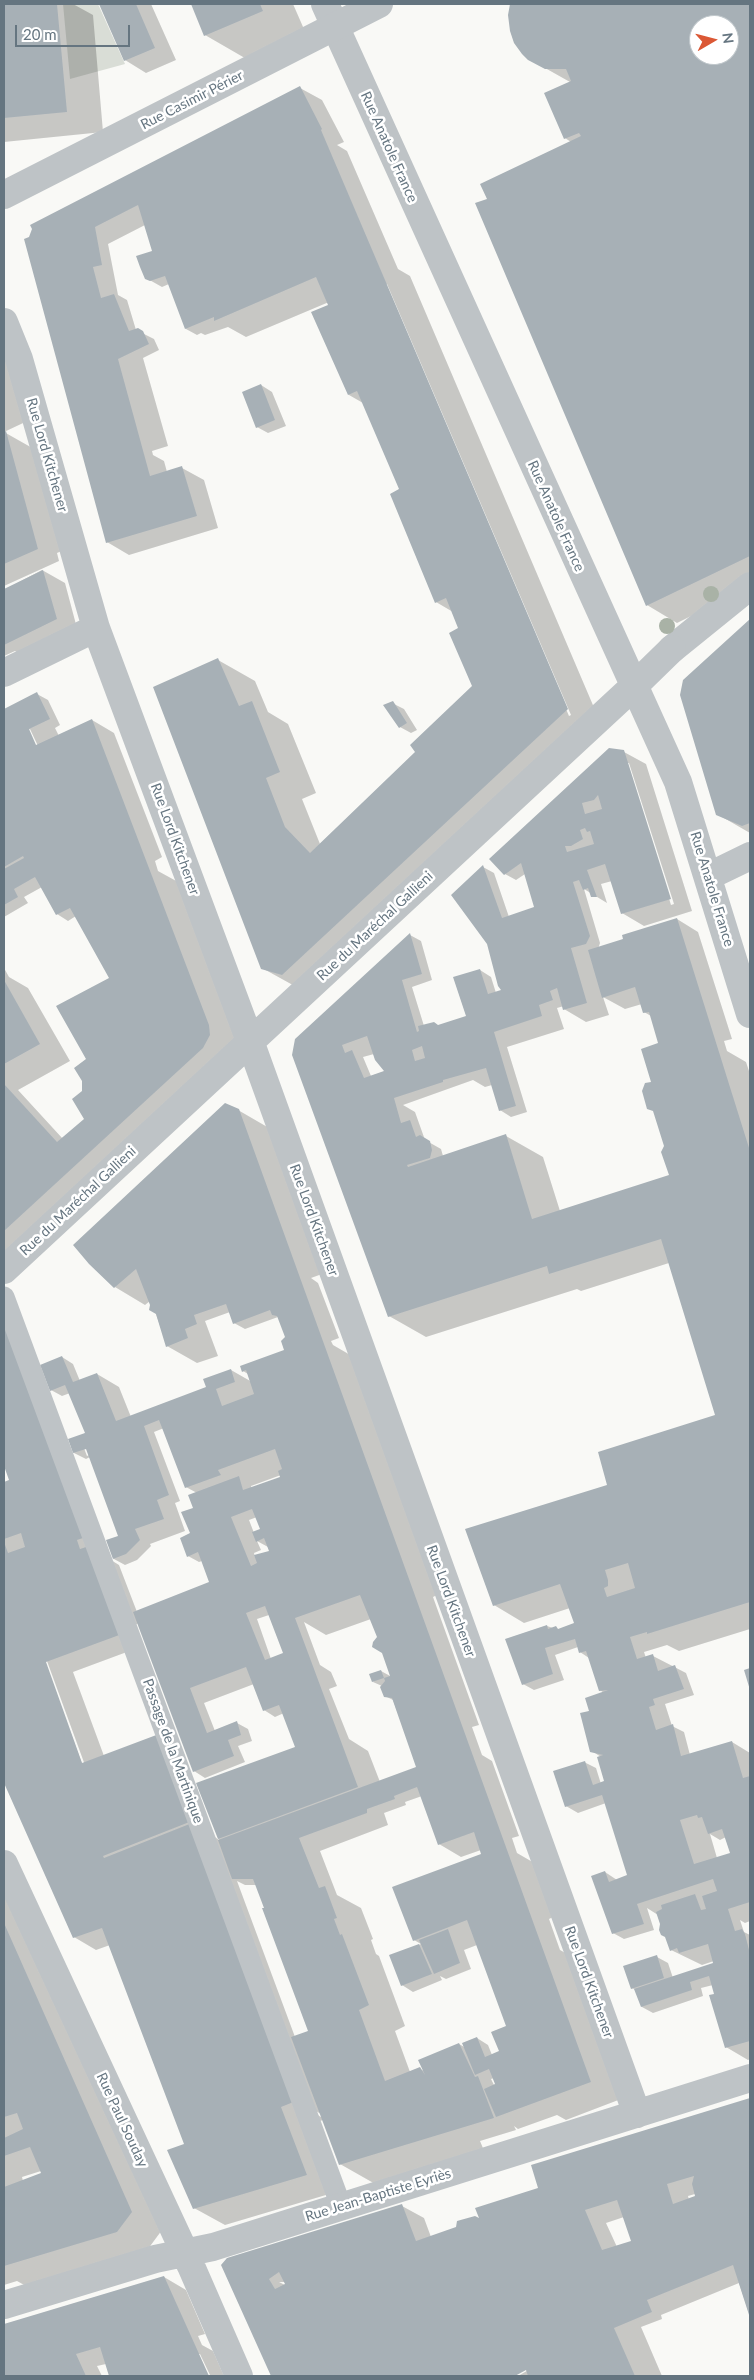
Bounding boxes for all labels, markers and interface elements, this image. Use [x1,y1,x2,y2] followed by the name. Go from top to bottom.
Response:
[18,15,132,47] scale bar
[689,15,739,65] north arrow
[23,25,57,43] text: 20 m
[719,31,738,45] text: N
[138,67,246,133] street label: Rue Casimir Périer
[357,89,421,205] street label: Rue Anatole France
[23,396,71,514] street label: Rue Lord Kitchener
[524,458,588,574] street label: Rue Anatole France
[147,781,203,897] street label: Rue Lord Kitchener
[686,829,738,949] street label: Rue Anatole France
[314,868,436,984] street label: Rue du Maréchal Gallieni
[17,1143,139,1259] street label: Rue du Maréchal Gallieni
[286,1162,342,1278] street label: Rue Lord Kitchener
[423,1543,479,1659] street label: Rue Lord Kitchener
[139,1676,207,1826] street label: Passage de la Martinique
[561,1924,617,2040] street label: Rue Lord Kitchener
[93,2070,151,2170] street label: Rue Paul Souday
[303,2165,453,2225] street label: Rue Jean-Baptiste Eyriès

